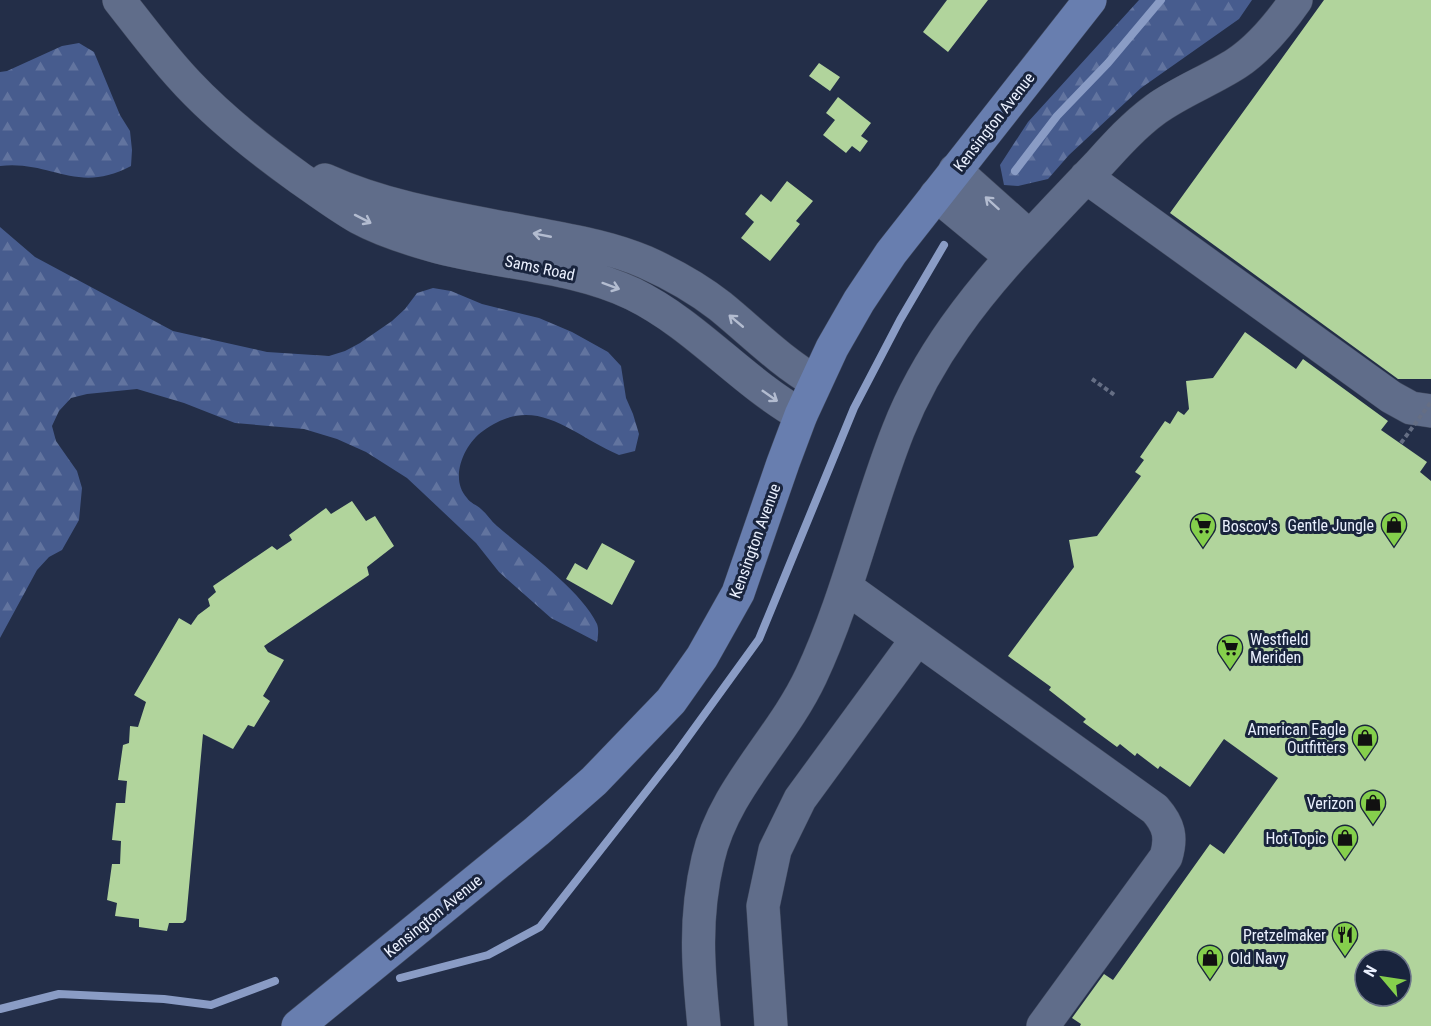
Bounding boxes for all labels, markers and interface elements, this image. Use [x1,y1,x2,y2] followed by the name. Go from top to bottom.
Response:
[949,69,1039,175] street label: Kensington Avenue
[985,197,1001,211] one-way arrow
[354,214,372,225] one-way arrow
[533,229,552,240] one-way arrow
[503,251,577,285] street label: Sams Road
[602,281,620,292] one-way arrow
[729,314,744,328] one-way arrow
[762,390,778,402] one-way arrow
[725,481,785,601] street label: Kensington Avenue
[1379,510,1409,548] shop icon: Gentle Jungle
[1188,511,1218,549] supermarket icon: Boscov's
[1287,516,1374,535] place label: Gentle Jungle
[1222,517,1278,536] place label: Boscov's
[1250,630,1308,667] place label: Westfield Meriden
[1215,633,1245,671] supermarket icon: Westfield Meriden
[1248,720,1346,757] place label: American Eagle Outfitters
[1350,723,1380,761] shop icon: American Eagle Outfitters
[1358,788,1388,826] shop icon: Verizon
[1307,794,1354,813] place label: Verizon
[1330,823,1360,861] shop icon: Hot Topic
[1265,829,1326,848] place label: Hot Topic
[380,871,486,961] street label: Kensington Avenue
[1330,920,1360,958] restaurant icon: Pretzelmaker
[1243,926,1326,945] place label: Pretzelmaker
[1195,943,1225,981] shop icon: Old Navy
[1353,948,1413,1008] north arrow
[1230,949,1286,968] place label: Old Navy
[1360,962,1381,980] text: N

